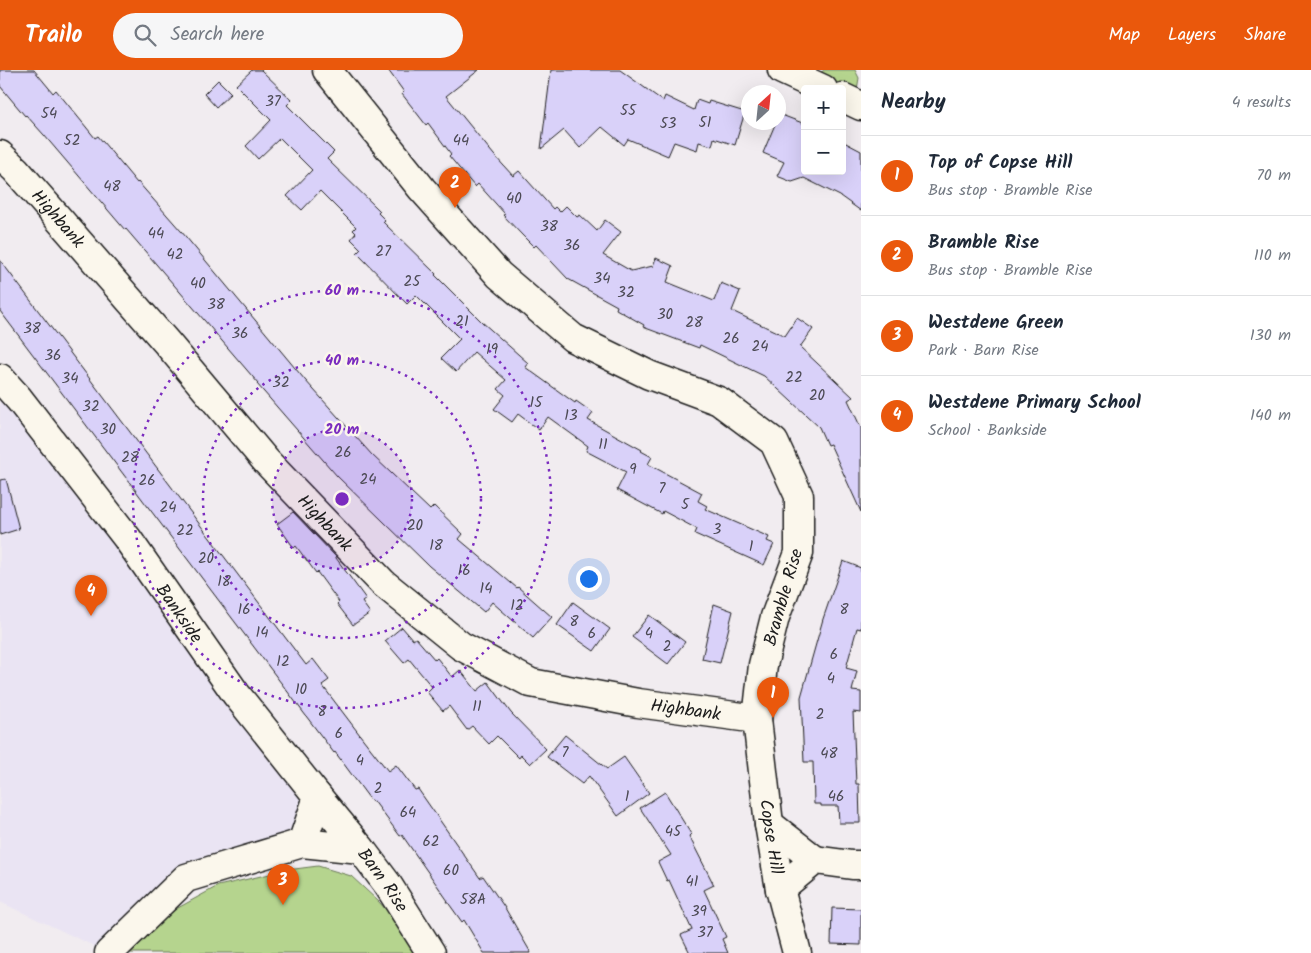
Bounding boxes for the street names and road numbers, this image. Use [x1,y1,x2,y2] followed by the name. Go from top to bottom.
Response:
[23,183,91,256] street label: Highbank
[289,488,359,560] street label: Highbank
[757,545,812,649] street label: Bramble Rise
[147,578,209,650] street label: Bankside
[649,692,723,730] street label: Highbank
[750,798,790,877] street label: Copse Hill
[349,842,415,919] street label: Barn Rise

